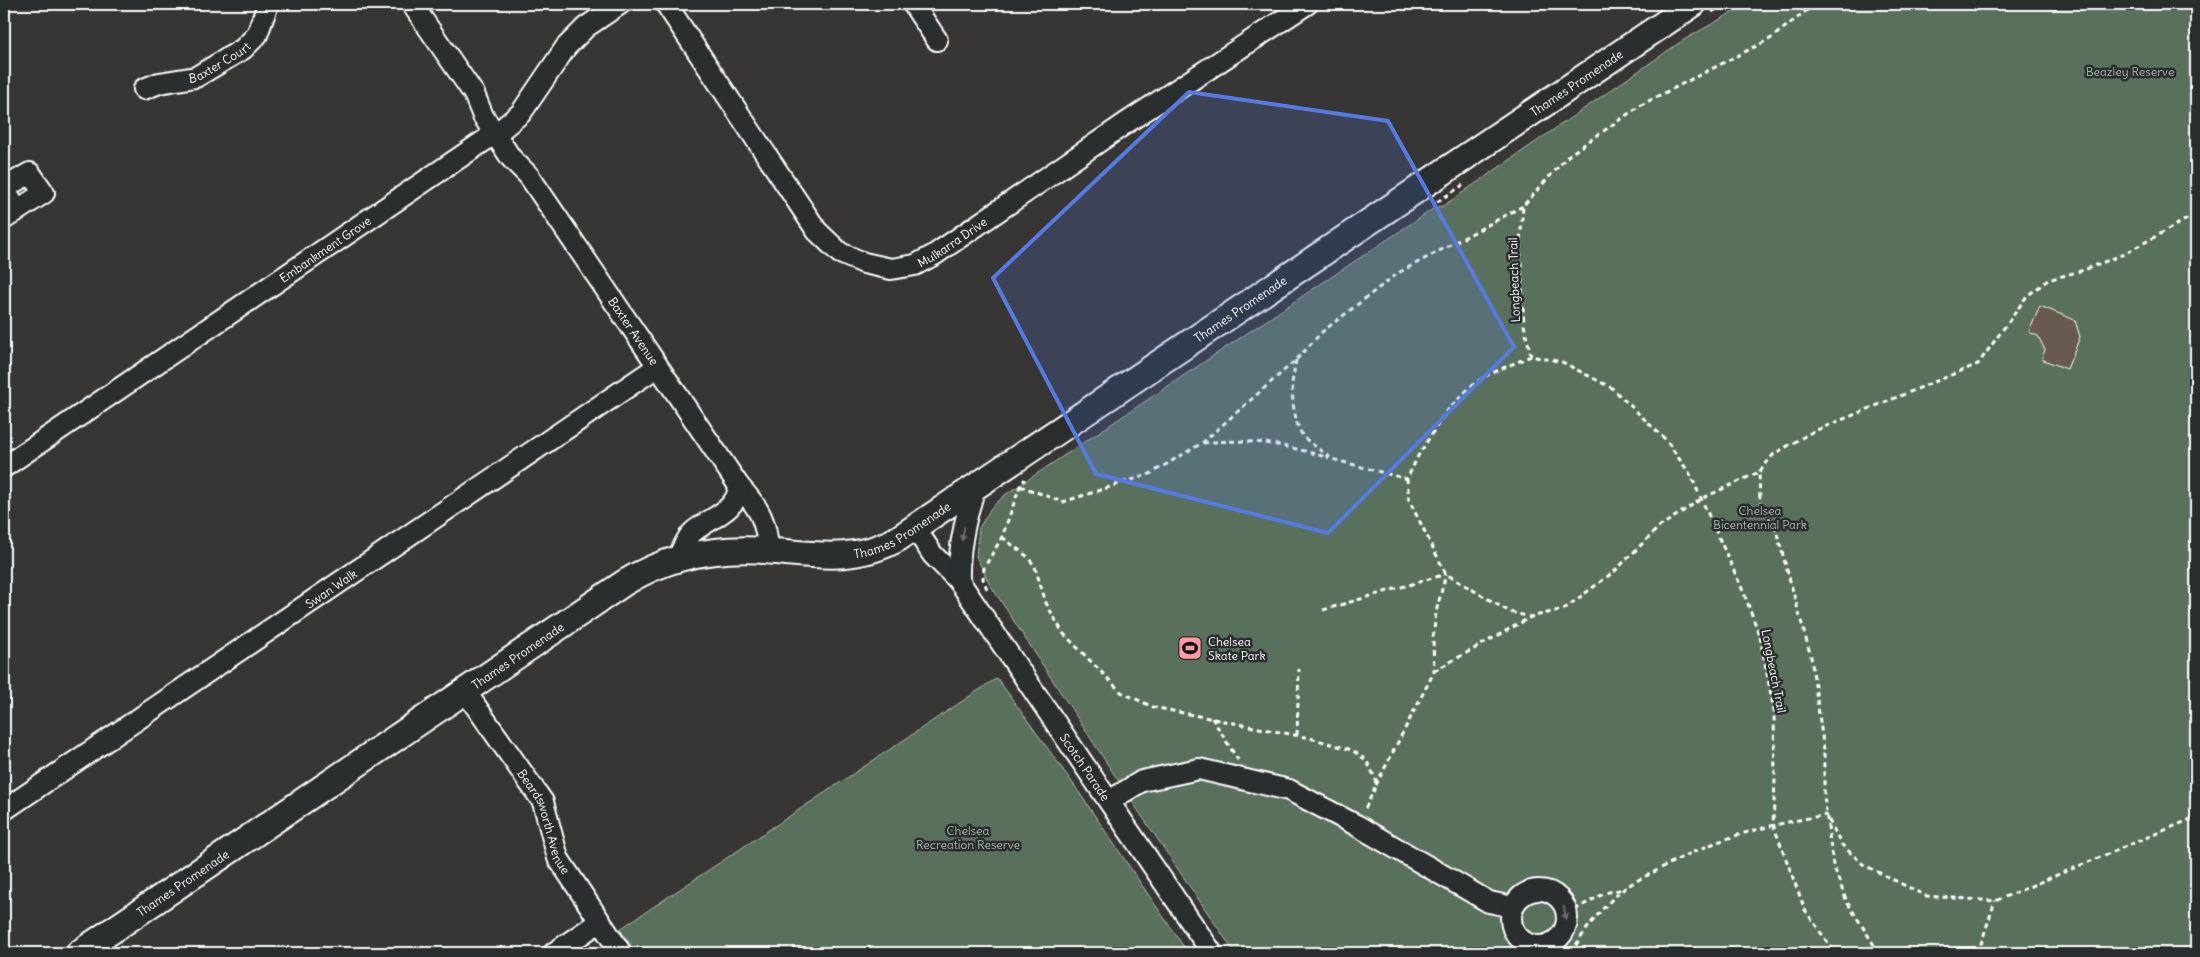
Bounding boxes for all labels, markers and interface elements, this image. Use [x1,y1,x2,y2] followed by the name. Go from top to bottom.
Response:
[188,39,253,86] street label: Baxter Court
[1527,46,1625,119] street label: Thames Promenade
[2086,64,2174,79] park label: Beazley Reserve
[276,213,374,285] street label: Embankment Grove
[915,214,989,270] street label: Mulkarra Drive
[1505,237,1523,323] street label: Longbeach Trail
[1191,272,1289,345] street label: Thames Promenade
[606,294,662,368] street label: Baxter Avenue
[852,498,953,561] street label: Thames Promenade
[1713,503,1807,532] park label: Chelsea Bicentennial Park
[958,526,966,542] one-way arrow
[302,566,359,611] street label: Swan Walk
[468,619,567,692] street label: Thames Promenade
[1759,628,1789,714] street label: Longbeach Trail
[1208,634,1266,663] place label: Chelsea Skate Park
[1177,635,1203,661] sports icon: Chelsea Skate Park
[1057,730,1114,803] street label: Scotch Parade
[515,766,574,876] street label: Beardsworth Avenue
[916,823,1020,852] park label: Chelsea Recreation Reserve
[133,846,231,919] street label: Thames Promenade
[1561,905,1569,921] one-way arrow

